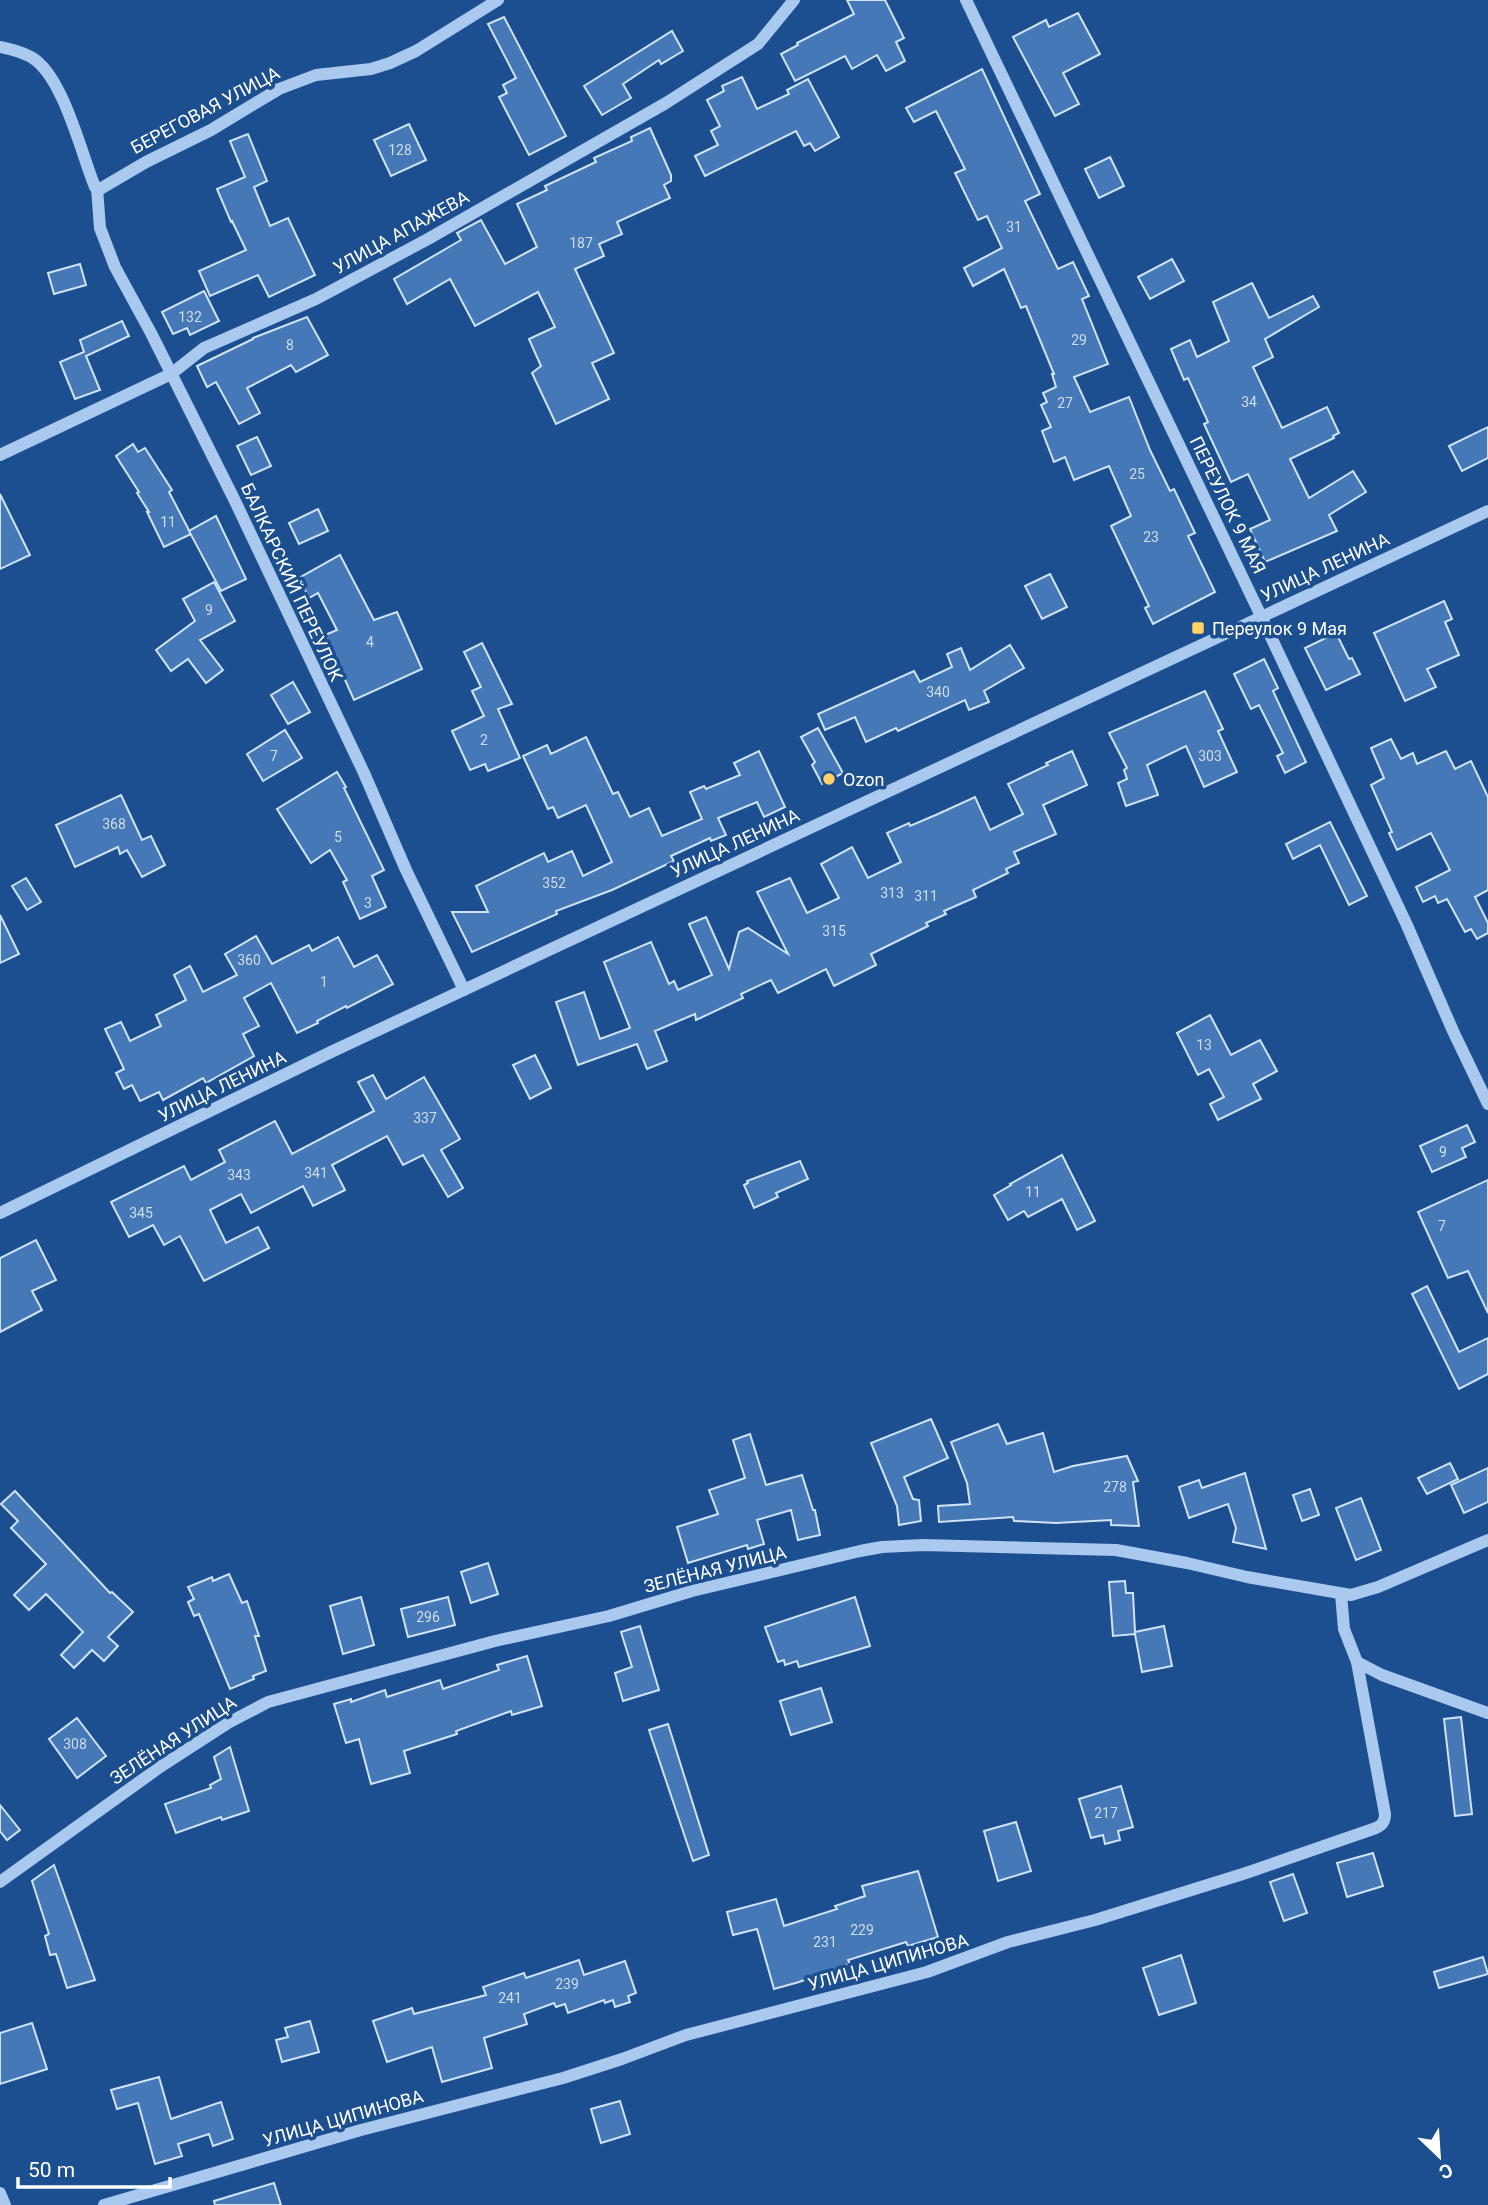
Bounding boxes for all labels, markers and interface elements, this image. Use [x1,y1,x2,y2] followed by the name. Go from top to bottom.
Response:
[127,62,283,158] street label: БЕРЕГОВАЯ УЛИЦА
[388,142,412,158] house number: 128
[330,186,473,278] street label: УЛИЦА АПАЖЕВА
[1006,219,1022,235] house number: 31
[569,235,593,251] house number: 187
[178,309,202,325] house number: 132
[1071,332,1087,348] house number: 29
[286,337,294,353] house number: 8
[1241,394,1257,410] house number: 34
[1057,395,1073,411] house number: 27
[1186,433,1270,577] street label: ПЕРЕУЛОК 9 МАЯ
[1129,466,1145,482] house number: 25
[237,480,347,685] street label: БАЛКАРСКИЙ ПЕРЕУЛОК
[160,514,176,530] house number: 11
[1257,528,1393,606] street label: УЛИЦА ЛЕНИНА
[1143,529,1159,545] house number: 23
[205,602,213,618] house number: 9
[1212,618,1347,639] place label: Переулок 9 Мая
[1190,620,1206,636] marker: Переулок 9 Мая
[366,634,374,650] house number: 4
[926,684,950,700] house number: 340
[480,732,488,748] house number: 2
[270,748,278,764] house number: 7
[1198,748,1222,764] house number: 303
[843,769,884,790] place label: Ozon
[821,771,837,787] marker: Ozon
[667,804,803,882] street label: УЛИЦА ЛЕНИНА
[102,816,126,832] house number: 368
[334,829,342,845] house number: 5
[542,875,566,891] house number: 352
[880,885,904,901] house number: 313
[914,888,938,904] house number: 311
[364,895,372,911] house number: 3
[822,923,846,939] house number: 315
[237,952,261,968] house number: 360
[320,974,328,990] house number: 1
[1196,1037,1212,1053] house number: 13
[155,1046,289,1126] street label: УЛИЦА ЛЕНИНА
[413,1110,437,1126] house number: 337
[1439,1144,1447,1160] house number: 9
[304,1165,328,1181] house number: 341
[227,1167,251,1183] house number: 343
[1025,1184,1041,1200] house number: 11
[129,1205,153,1221] house number: 345
[1438,1218,1446,1234] house number: 7
[1103,1479,1127,1495] house number: 278
[642,1541,789,1597] street label: ЗЕЛЁНАЯ УЛИЦА
[416,1609,440,1625] house number: 296
[106,1691,240,1789] street label: ЗЕЛЁНАЯ УЛИЦА
[63,1736,87,1752] house number: 308
[1094,1805,1118,1821] house number: 217
[850,1922,874,1938] house number: 229
[805,1929,971,1995] street label: УЛИЦА ЦИПИНОВА
[813,1934,837,1950] house number: 231
[555,1976,579,1992] house number: 239
[498,1990,522,2006] house number: 241
[260,2085,426,2151] street label: УЛИЦА ЦИПИНОВА
[1404,2121,1474,2191] north arrow
[18,2146,170,2190] scale bar
[28,2158,75,2182] text: 50 m
[1435,2158,1456,2184] text: С

